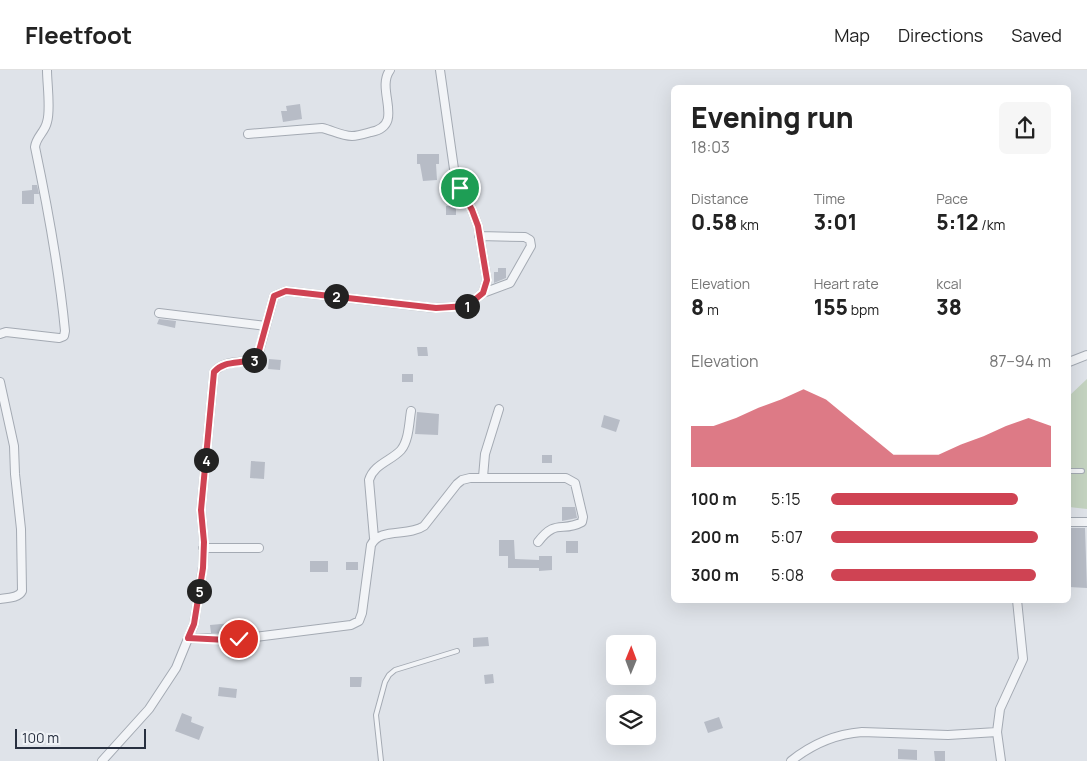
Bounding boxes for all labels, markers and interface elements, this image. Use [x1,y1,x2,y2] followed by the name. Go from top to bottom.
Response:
[25,18,132,51] text: Fleetfoot
[834,23,870,47] text: Map
[898,23,983,47] text: Directions
[1011,23,1062,47] text: Saved
[691,98,854,136] text: Evening run
[999,102,1051,154] button: share
[691,136,730,158] text: 18:03
[439,167,481,209] pin
[446,174,474,202] icon: arrive
[691,189,748,208] text: Distance
[814,189,845,208] text: Time
[936,189,968,208] text: Pace
[691,208,737,236] text: 0.58
[814,208,857,236] text: 3:01
[936,208,978,236] text: 5:12
[737,215,759,234] text: km
[978,215,1005,234] text: /km
[691,274,750,293] text: Elevation
[814,274,879,293] text: Heart rate
[936,274,962,293] text: kcal
[324,284,348,308] pin: 2
[332,287,341,306] text: 2
[691,293,704,321] text: 8
[814,293,848,321] text: 155
[936,293,962,321] text: 38
[454,294,480,318] pin: 1
[464,297,471,316] text: 1
[704,300,719,319] text: m
[848,300,879,319] text: bpm
[242,348,266,372] pin: 3
[691,350,759,372] text: Elevation
[989,350,1051,372] text: 87–94 m
[250,351,259,370] text: 3
[194,448,218,472] pin: 4
[202,451,211,470] text: 4
[691,488,737,510] text: 100 m
[771,488,801,510] text: 5:15
[691,526,739,548] text: 200 m
[771,526,803,548] text: 5:07
[691,564,739,586] text: 300 m
[771,564,804,586] text: 5:08
[186,578,212,604] pin: 5
[195,582,204,601] text: 5
[218,618,260,660] pin
[225,625,253,653] icon: check
[606,635,656,685] north arrow
[606,635,656,745] map controls
[606,695,656,745] button: layers
[15,726,146,749] scale bar
[22,728,59,747] text: 100 m

